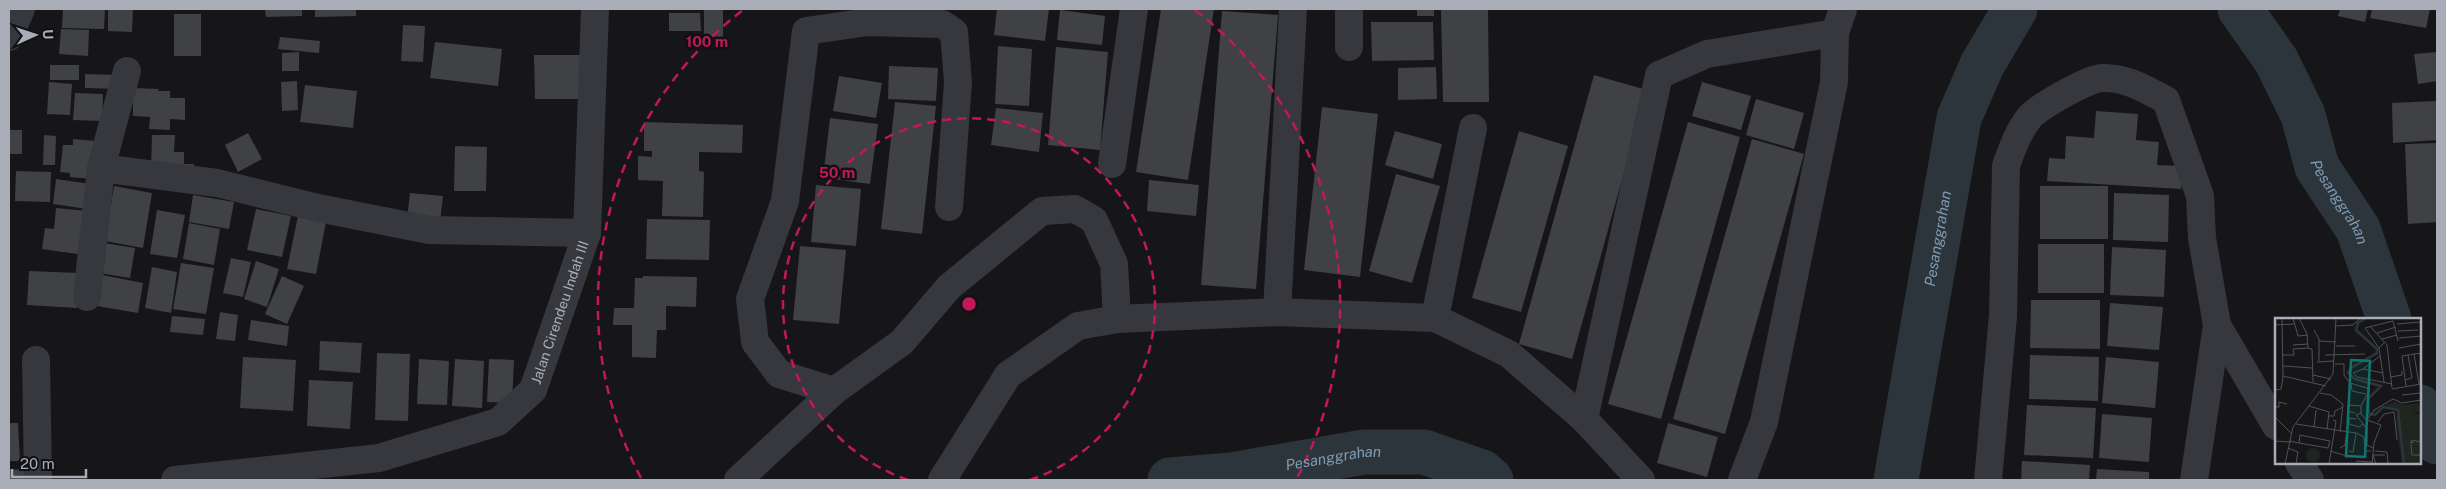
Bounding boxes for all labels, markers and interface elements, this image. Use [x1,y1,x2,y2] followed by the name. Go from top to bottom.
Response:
[10,10,60,60] north arrow
[40,29,56,40] text: U
[686,33,728,50] text: 100 m
[2307,158,2372,246] water label: Pesanggrahan
[819,164,855,181] text: 50 m
[1921,189,1954,288] water label: Pesanggrahan
[528,239,592,386] street label: Jalan Cirendeu Indah III
[960,295,978,313] centre of rings
[2275,318,2421,464] inset map
[1284,443,1381,473] water label: Pesanggrahan
[12,446,86,478] scale bar
[20,455,55,472] text: 20 m

